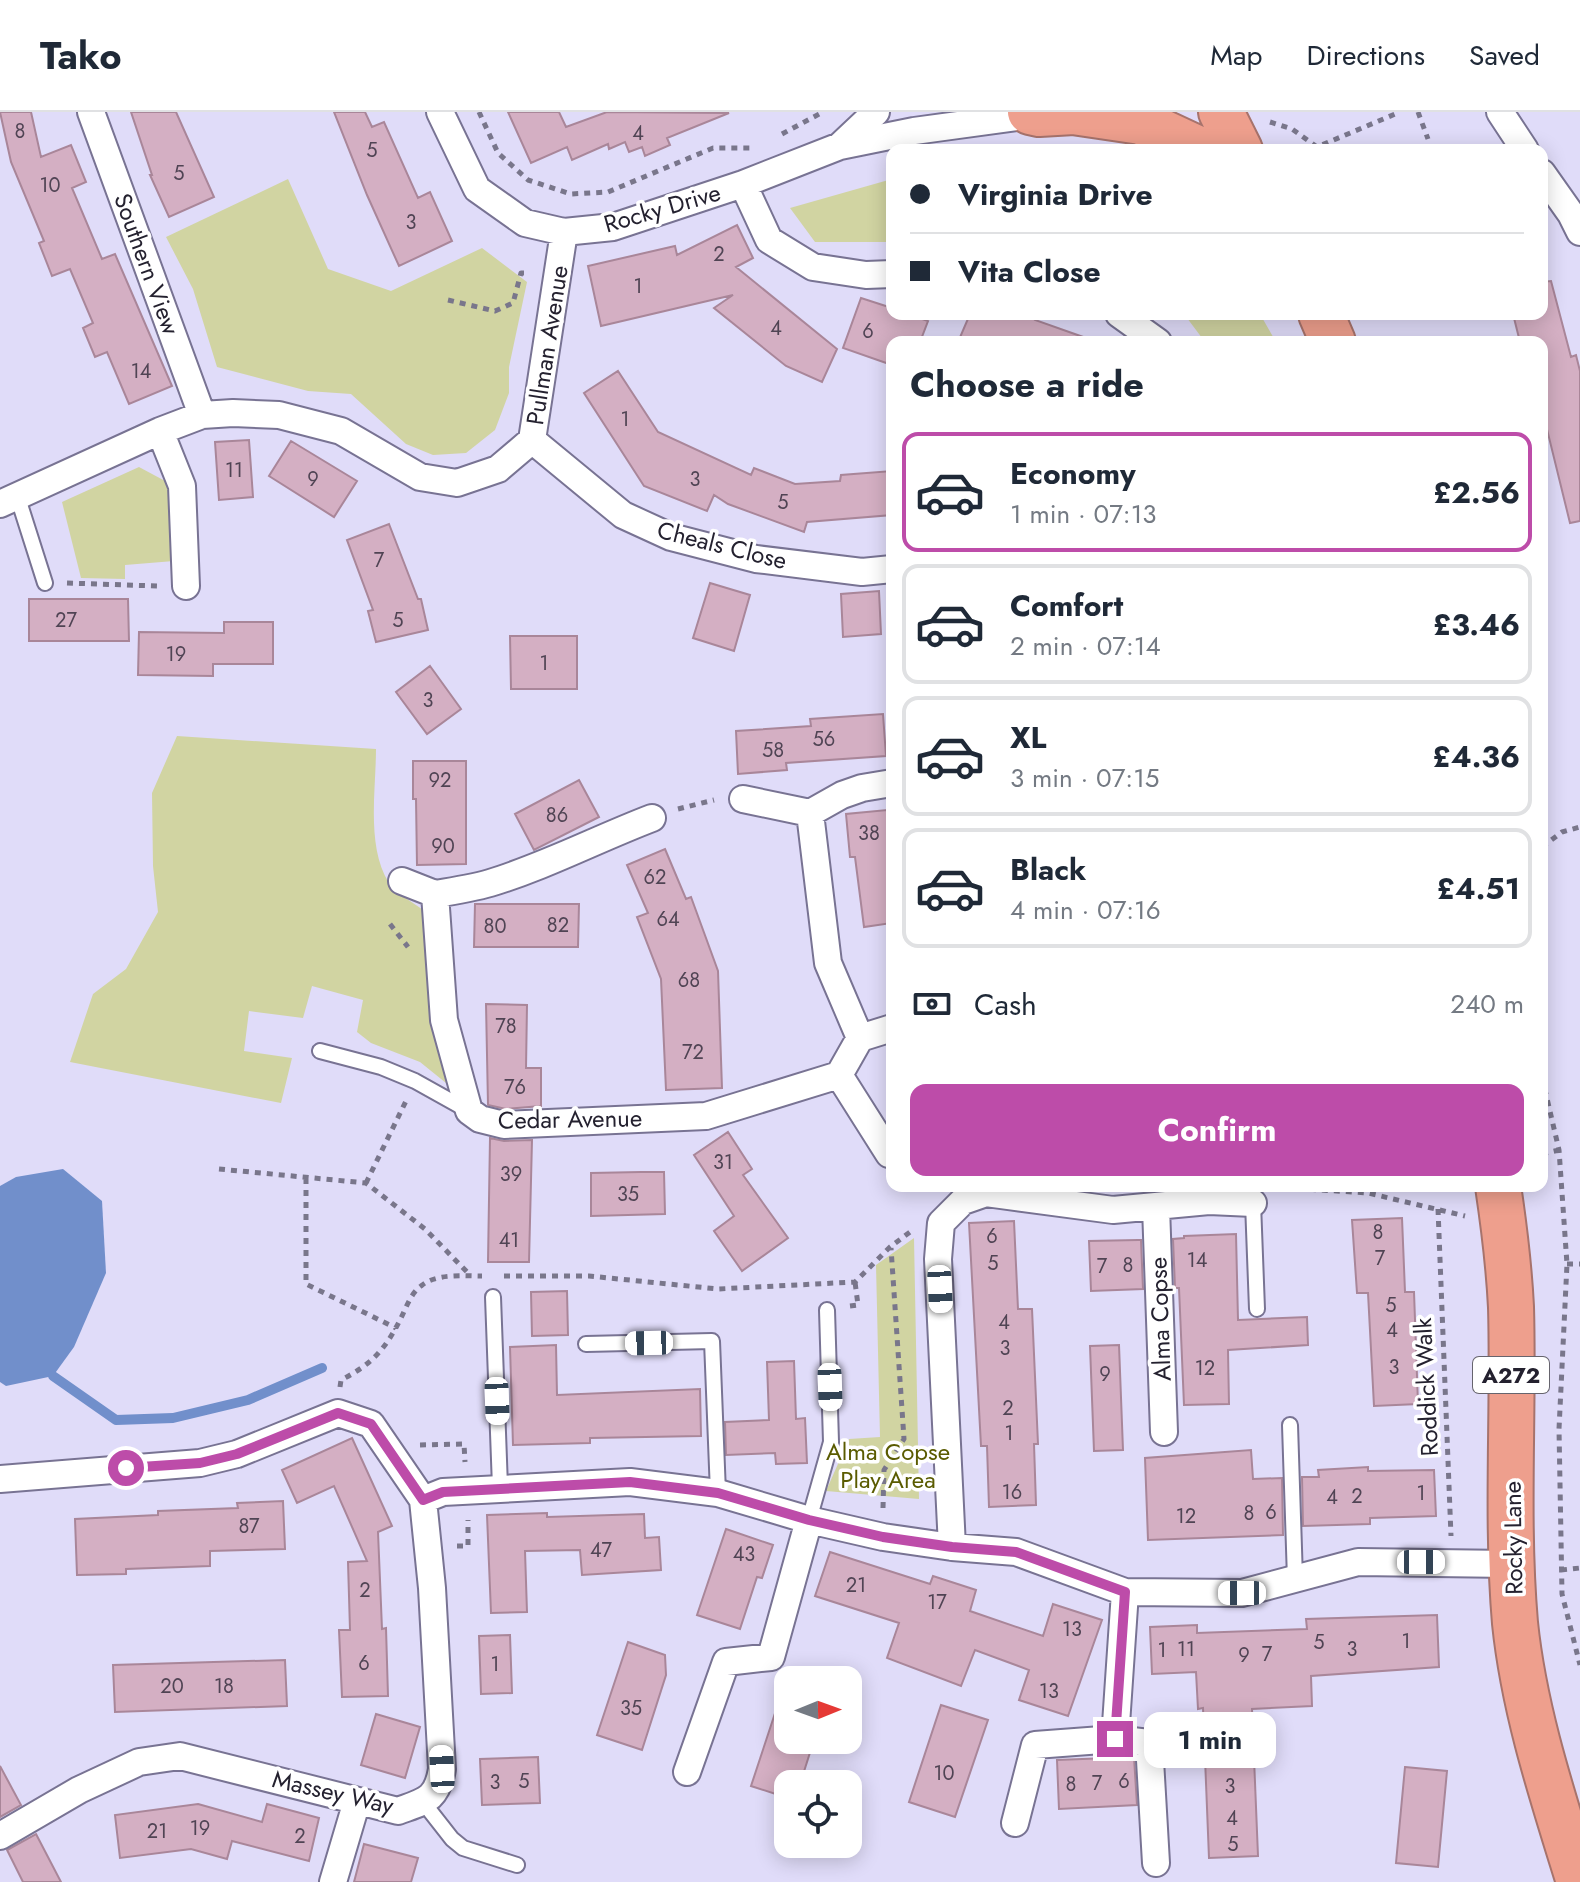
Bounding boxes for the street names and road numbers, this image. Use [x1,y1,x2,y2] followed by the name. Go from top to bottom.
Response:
[599,175,725,241] street label: Rocky Drive
[105,188,189,340] street label: Southern View
[517,263,577,427] street label: Pullman Avenue
[654,512,790,578] street label: Cheals Close
[498,1100,642,1138] street label: Cedar Avenue
[1140,1256,1180,1382] street label: Alma Copse
[1405,1317,1447,1457] street label: Roddick Walk
[1473,1357,1549,1393] road number: A272
[1495,1481,1531,1595] street label: Rocky Lane
[269,1761,397,1823] street label: Massey Way

